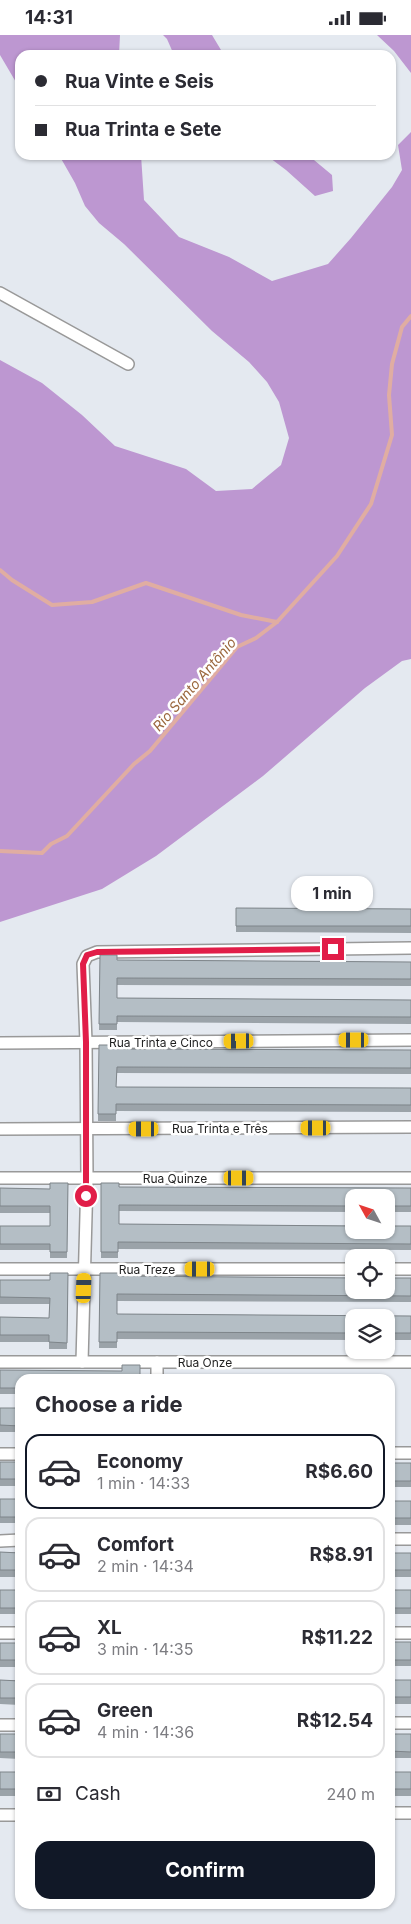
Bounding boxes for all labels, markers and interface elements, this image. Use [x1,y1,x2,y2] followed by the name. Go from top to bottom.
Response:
[25,6,73,29] text: 14:31
[65,70,214,93] text: Rua Vinte e Seis
[65,118,222,141] text: Rua Trinta e Sete
[149,634,239,734] water label: Rio Santo Antônio
[292,877,374,911] callout: 1 min
[312,883,352,903] text: 1 min
[322,938,344,960] route end
[223,1033,254,1049] car
[339,1033,369,1048] car
[109,1035,213,1050] street label: Rua Trinta e Cinco
[172,1121,268,1136] street label: Rua Trinta e Três
[301,1121,331,1136] car
[129,1122,159,1137] car
[143,1171,207,1186] street label: Rua Quinze
[224,1171,254,1186] car
[75,1185,97,1207] route start
[345,1189,395,1239] north arrow
[345,1189,395,1359] map controls
[345,1249,395,1299] button: locate
[119,1262,175,1277] street label: Rua Treze
[185,1262,215,1277] car
[75,1273,92,1303] car
[345,1309,395,1359] button: layers
[178,1355,232,1370] street label: Rua Onze
[35,1391,183,1417] text: Choose a ride
[37,1449,82,1494] icon: car
[97,1450,183,1473] text: Economy
[305,1460,373,1483] text: R$6.60
[97,1473,190,1493] text: 1 min · 14:33
[37,1532,82,1577] icon: car
[97,1533,174,1556] text: Comfort
[309,1543,373,1566] text: R$8.91
[97,1556,194,1576] text: 2 min · 14:34
[37,1615,82,1660] icon: car
[97,1616,122,1639] text: XL
[301,1626,373,1649] text: R$11.22
[97,1639,193,1659] text: 3 min · 14:35
[37,1698,82,1743] icon: car
[97,1699,153,1722] text: Green
[297,1709,373,1732] text: R$12.54
[97,1722,194,1742] text: 4 min · 14:36
[35,1780,63,1808] icon: cash
[75,1782,121,1805] text: Cash
[327,1784,375,1804] text: 240 m
[35,1841,375,1899] button: Confirm

